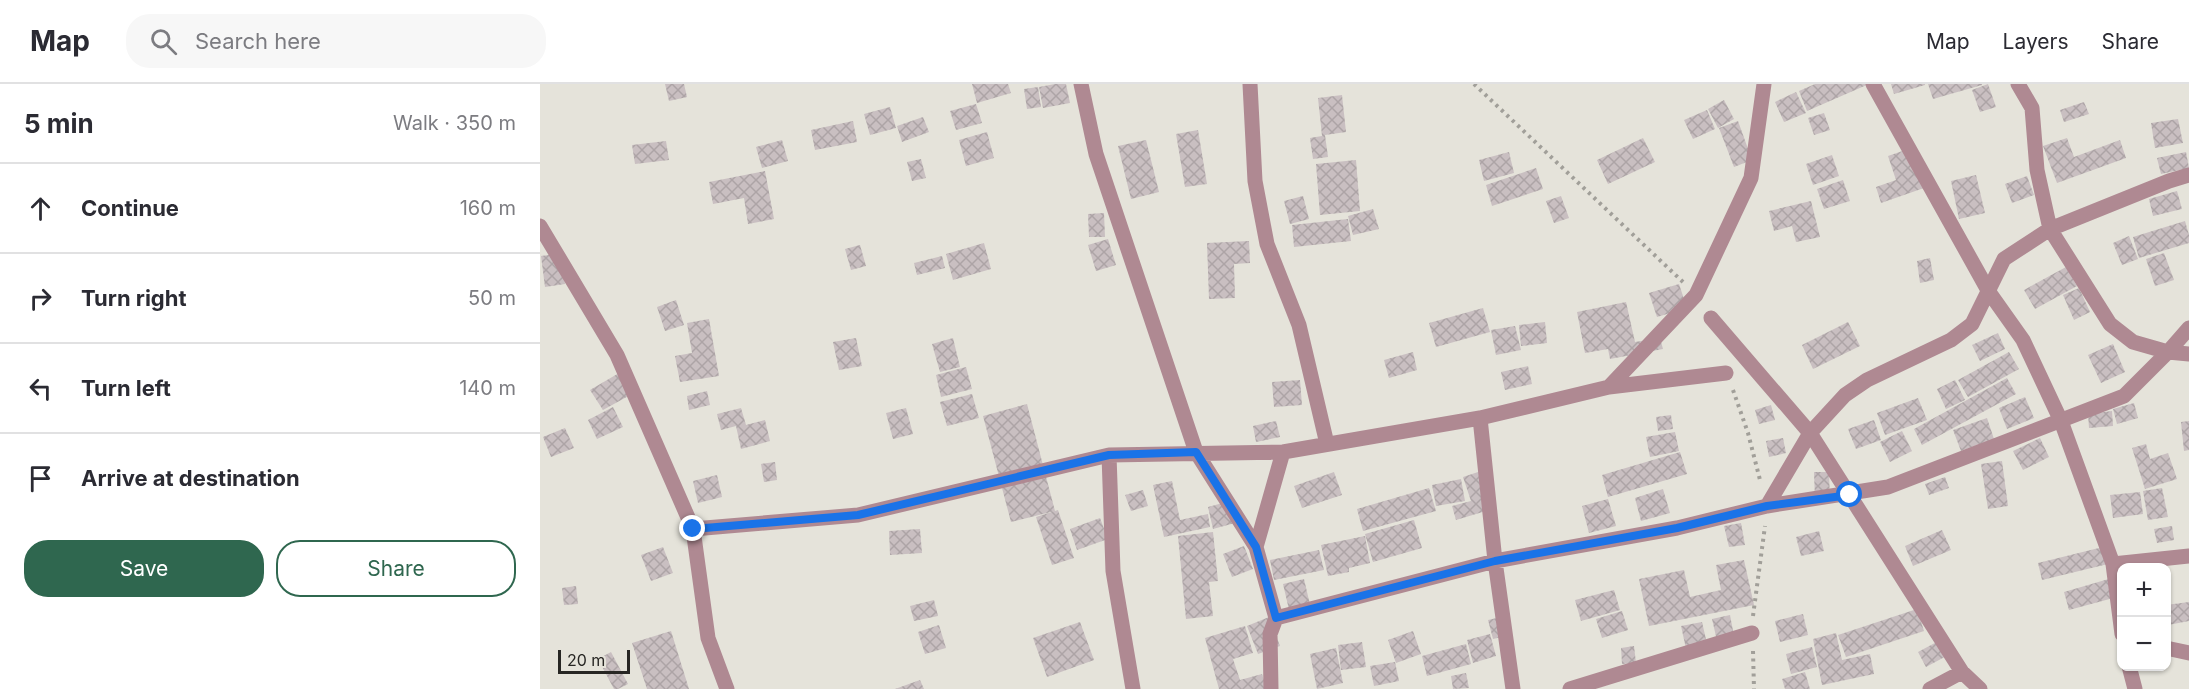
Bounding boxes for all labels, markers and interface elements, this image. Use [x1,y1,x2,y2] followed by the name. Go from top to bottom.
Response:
[126,14,546,68] search box
[30,24,90,58] text: Map
[147,25,180,58] icon: search
[195,28,321,54] text: Search here
[1926,29,1970,54] text: Map
[2003,29,2069,54] text: Layers
[2102,29,2159,54] text: Share
[24,108,94,139] text: 5 min
[393,111,516,135] text: Walk · 350 m
[24,192,57,225] icon: ahead
[81,195,179,221] text: Continue
[460,196,516,220] text: 160 m
[24,282,57,315] icon: right
[81,285,187,311] text: Turn right
[468,286,516,310] text: 50 m
[24,372,57,405] icon: left
[81,375,171,401] text: Turn left
[459,376,516,400] text: 140 m
[24,462,57,495] icon: arrive
[81,465,300,491] text: Arrive at destination
[1836,481,1862,507] route start
[679,515,705,541] route end
[24,540,264,597] button: Save
[276,540,516,597] button: Share
[2117,563,2171,671] map controls
[2117,563,2171,617] button: +
[2117,617,2171,671] button: −
[558,647,630,674] scale bar
[567,650,605,670] text: 20 m

